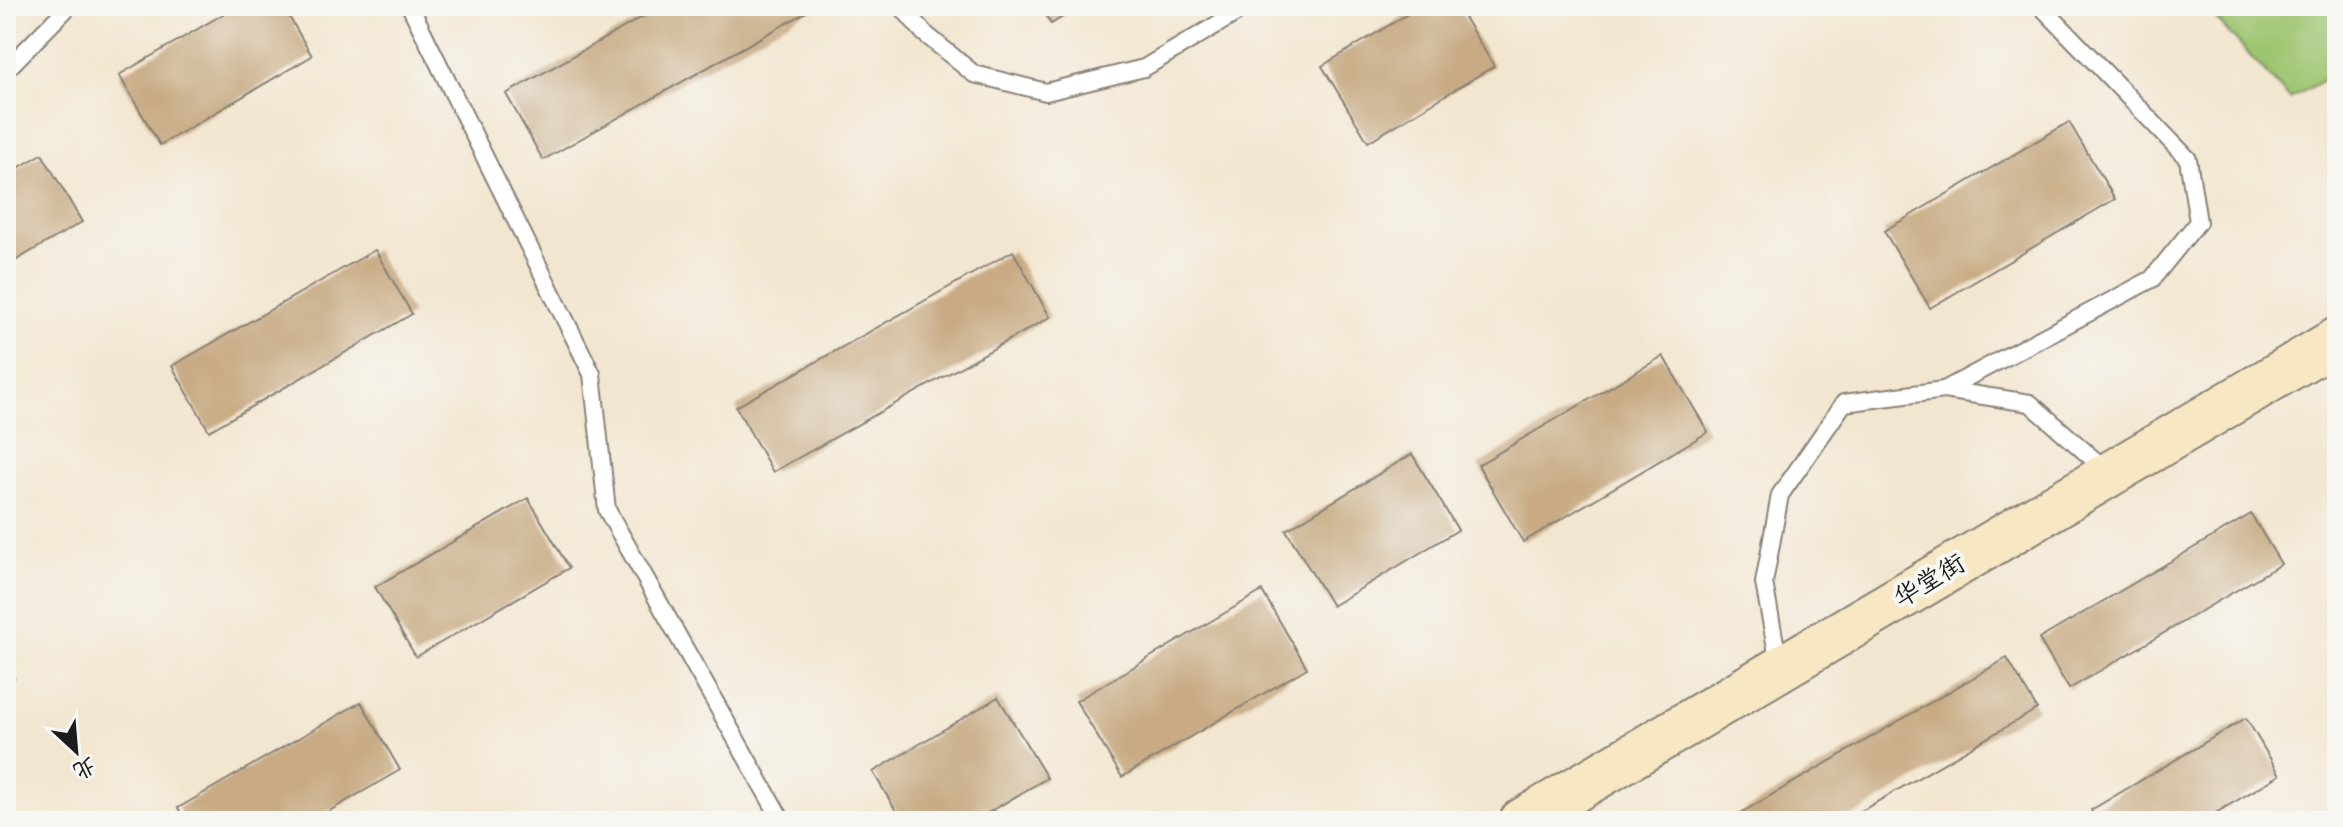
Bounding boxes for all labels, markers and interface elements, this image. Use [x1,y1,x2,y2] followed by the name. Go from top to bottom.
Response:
[1888,547,1974,619] street label: 华堂街
[36,711,116,791] north arrow
[67,747,100,785] text: 北

